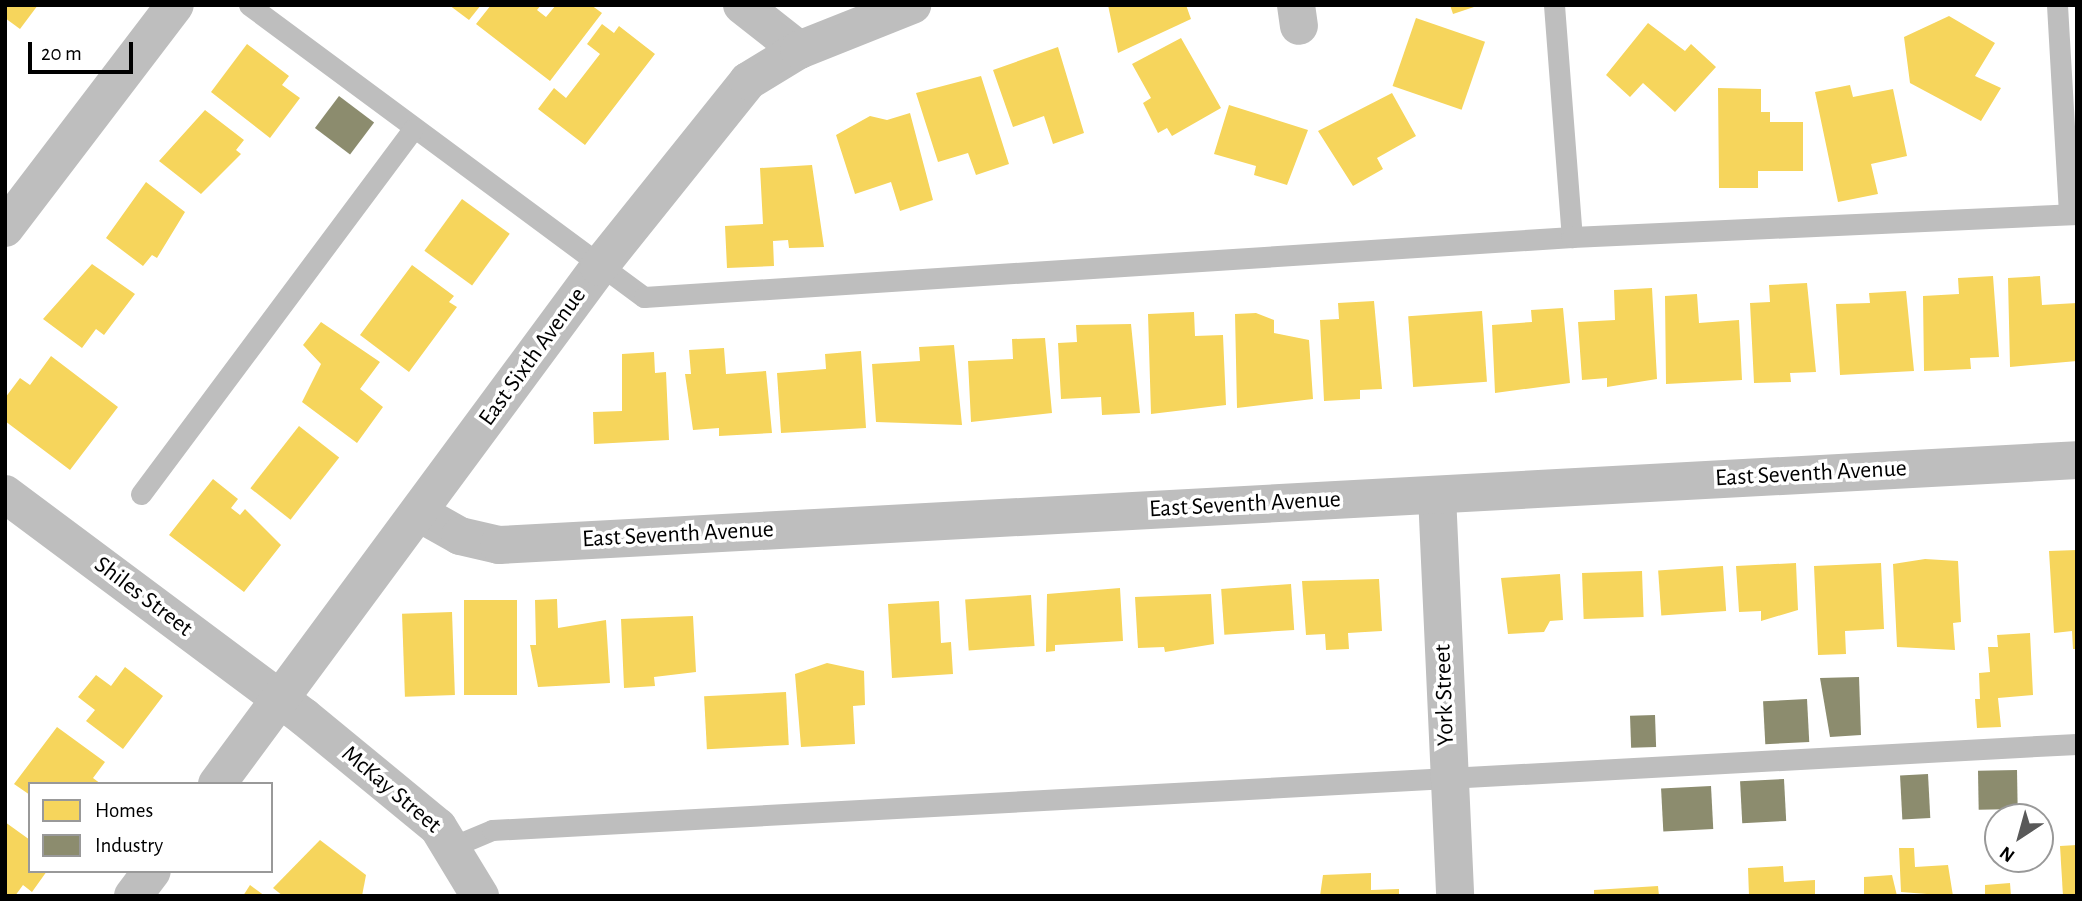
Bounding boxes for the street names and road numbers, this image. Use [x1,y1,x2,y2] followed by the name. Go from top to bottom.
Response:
[473,282,593,432] street label: East Sixth Avenue
[1714,455,1908,493] street label: East Seventh Avenue
[1148,486,1342,524] street label: East Seventh Avenue
[581,516,775,554] street label: East Seventh Avenue
[88,551,198,643] street label: Shiles Street
[1429,644,1461,746] street label: York Street
[335,740,447,840] street label: McKay Street

